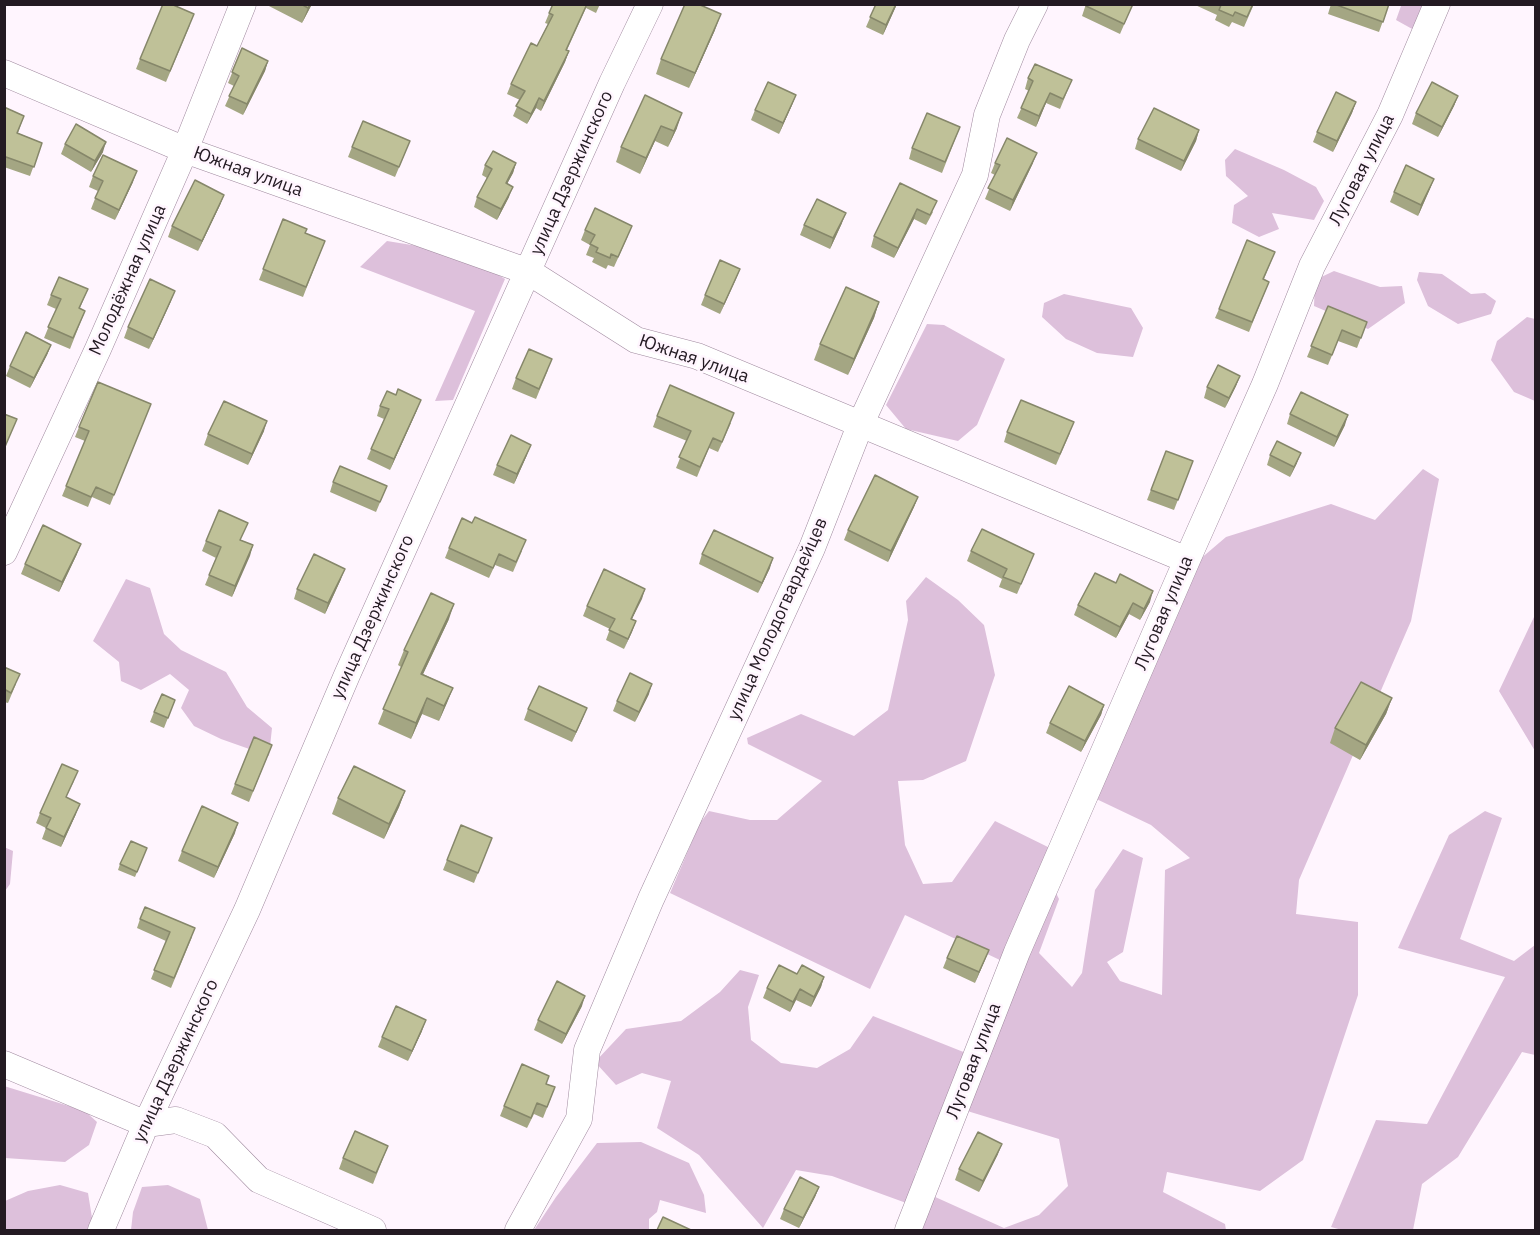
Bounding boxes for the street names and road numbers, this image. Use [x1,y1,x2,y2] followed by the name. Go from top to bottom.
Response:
[526,87,618,259] street label: улица Дзержинского
[1325,111,1399,229] street label: Луговая улица
[190,142,306,202] street label: Южная улица
[85,201,171,359] street label: Молодёжная улица
[636,330,752,388] street label: Южная улица
[723,514,833,724] street label: улица Молодогвардейцев
[327,531,419,703] street label: улица Дзержинского
[1130,553,1198,673] street label: Луговая улица
[129,976,223,1146] street label: улица Дзержинского
[942,1000,1006,1122] street label: Луговая улица

